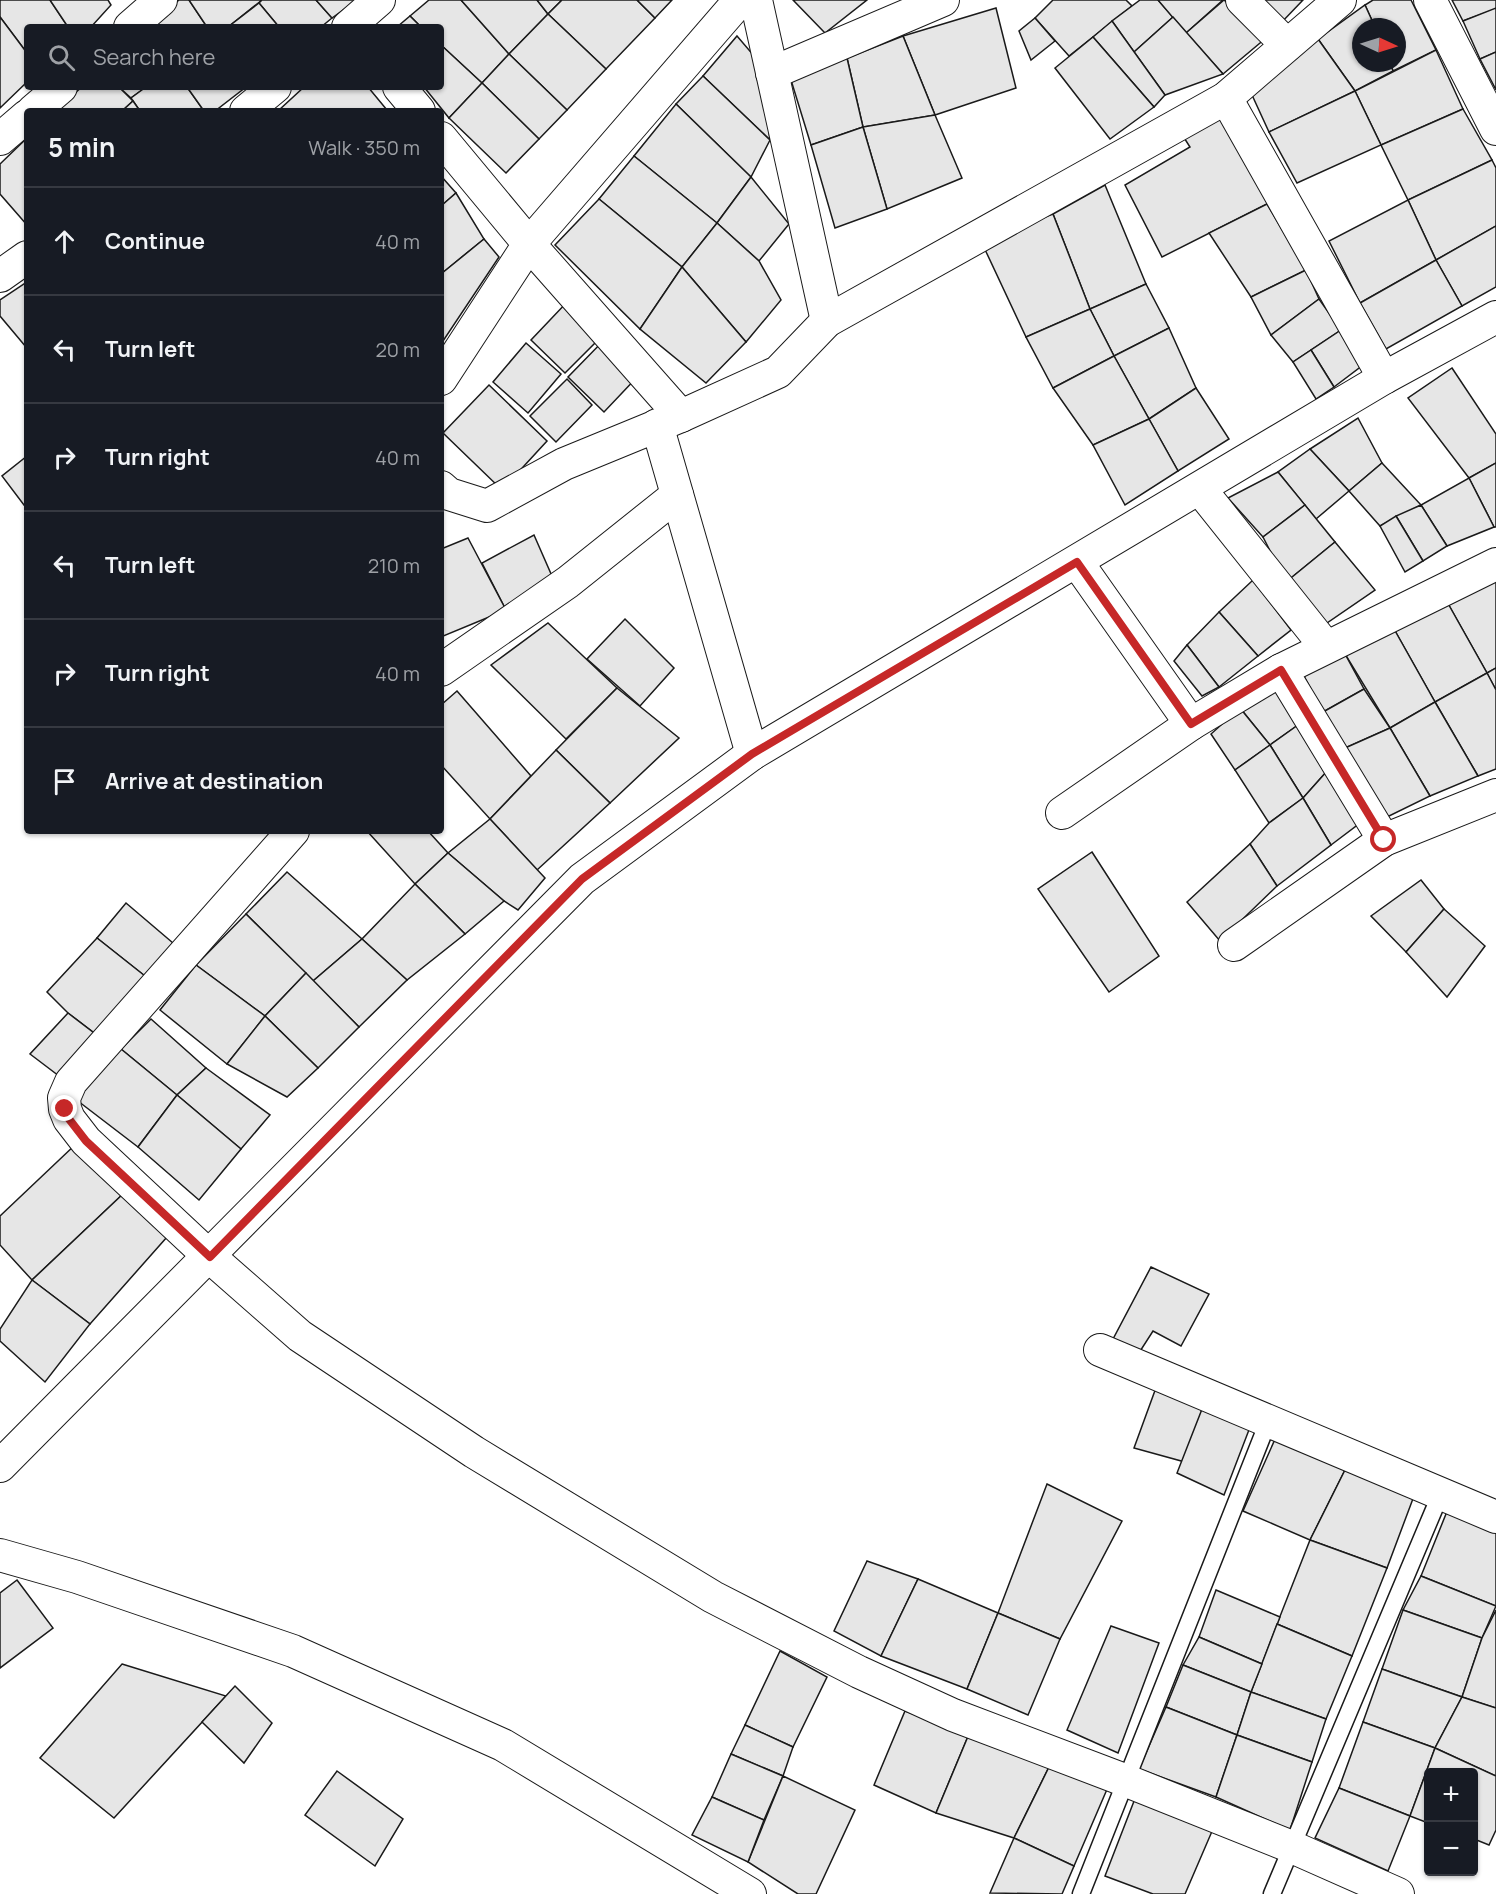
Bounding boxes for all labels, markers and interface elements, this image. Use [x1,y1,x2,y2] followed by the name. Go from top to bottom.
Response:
[1352,18,1406,72] north arrow
[24,24,444,90] search box
[45,41,78,74] icon: search
[93,42,215,72] text: Search here
[48,129,115,165] text: 5 min
[308,134,420,161] text: Walk · 350 m
[48,225,81,258] icon: ahead
[105,226,205,256] text: Continue
[375,228,420,255] text: 40 m
[48,333,81,366] icon: left
[105,334,195,364] text: Turn left
[375,336,420,363] text: 20 m
[48,441,81,474] icon: right
[105,442,210,472] text: Turn right
[375,444,420,471] text: 40 m
[48,549,81,582] icon: left
[105,550,195,580] text: Turn left
[368,552,420,579] text: 210 m
[48,657,81,690] icon: right
[105,658,210,688] text: Turn right
[375,660,420,687] text: 40 m
[48,765,81,798] icon: arrive
[105,766,323,796] text: Arrive at destination
[1370,826,1396,852] route start
[51,1095,77,1121] route end
[1424,1768,1478,1876] map controls
[1424,1768,1478,1822] button: +
[1424,1822,1478,1876] button: −

